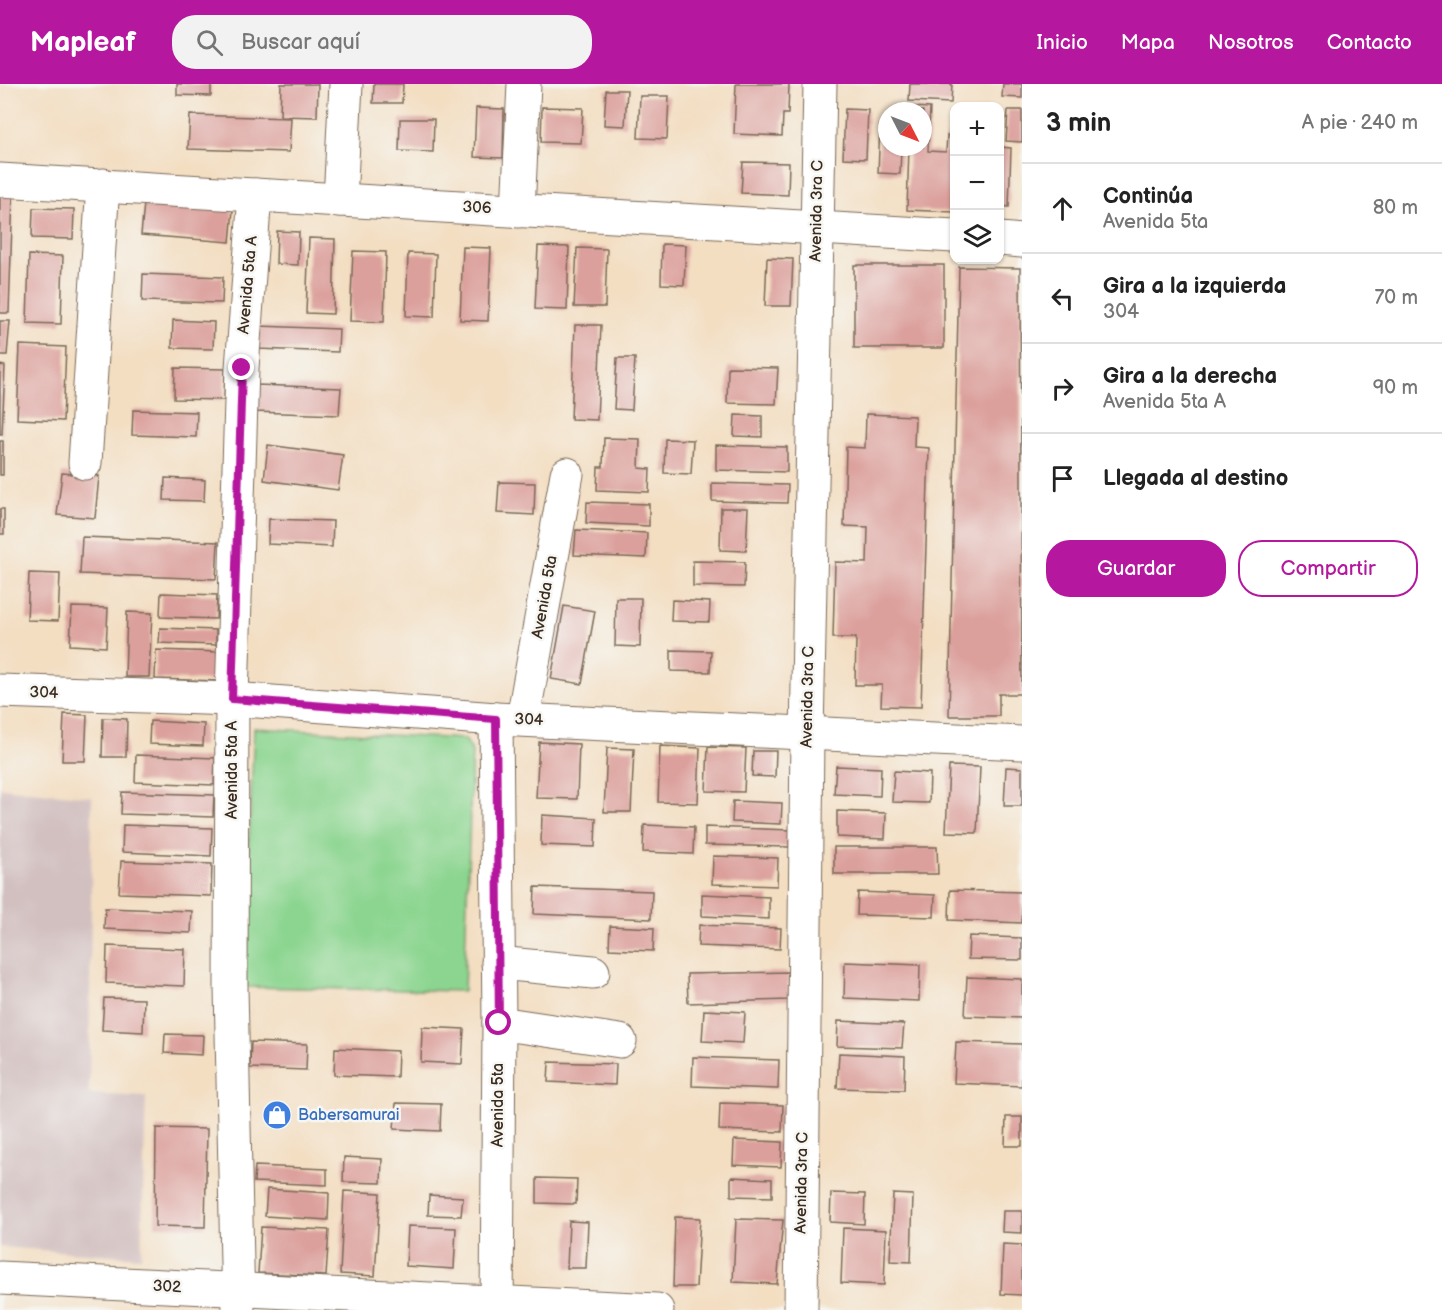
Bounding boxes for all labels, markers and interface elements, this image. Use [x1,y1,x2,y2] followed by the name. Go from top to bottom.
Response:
[172,15,592,69] search box
[30,26,136,59] text: Mapleaf
[193,26,226,59] icon: search
[241,29,360,56] text: Buscar aquí
[1037,30,1088,55] text: Inicio
[1121,30,1175,55] text: Mapa
[1208,30,1294,55] text: Nosotros
[1327,30,1412,55] text: Contacto
[878,102,932,156] north arrow
[950,102,1004,264] map controls
[950,102,1004,156] button: +
[1046,108,1111,139] text: 3 min
[1302,111,1418,135] text: A pie · 240 m
[950,156,1004,210] button: −
[807,160,827,262] street label: Avenida 3ra C
[1103,183,1193,210] text: Continúa
[1046,192,1079,225] icon: ahead
[1373,196,1418,220] text: 80 m
[462,198,492,218] street label: 306
[950,210,1004,264] button: layers
[1103,210,1208,234] text: Avenida 5ta
[234,235,262,335] street label: Avenida 5ta A
[1103,273,1287,300] text: Gira a la izquierda
[1046,282,1079,315] icon: left
[1374,286,1418,310] text: 70 m
[1103,300,1139,324] text: 304
[228,354,254,380] route end
[1103,363,1277,390] text: Gira a la derecha
[1046,372,1079,405] icon: right
[1373,376,1418,400] text: 90 m
[1103,390,1226,414] text: Avenida 5ta A
[1046,462,1079,495] icon: arrive
[1103,465,1288,492] text: Llegada al destino
[1046,540,1226,597] button: Guardar
[1238,540,1418,597] button: Compartir
[528,554,562,640] street label: Avenida 5ta
[798,646,818,748] street label: Avenida 3ra C
[29,683,59,703] street label: 304
[514,710,544,730] street label: 304
[223,721,242,819] street label: Avenida 5ta A
[485,1009,511,1035] route start
[489,1063,508,1147] street label: Avenida 5ta
[261,1099,293,1131] shop icon: Babersamurai
[298,1106,400,1125] place label: Babersamurai
[792,1132,812,1234] street label: Avenida 3ra C
[152,1277,182,1297] street label: 302

